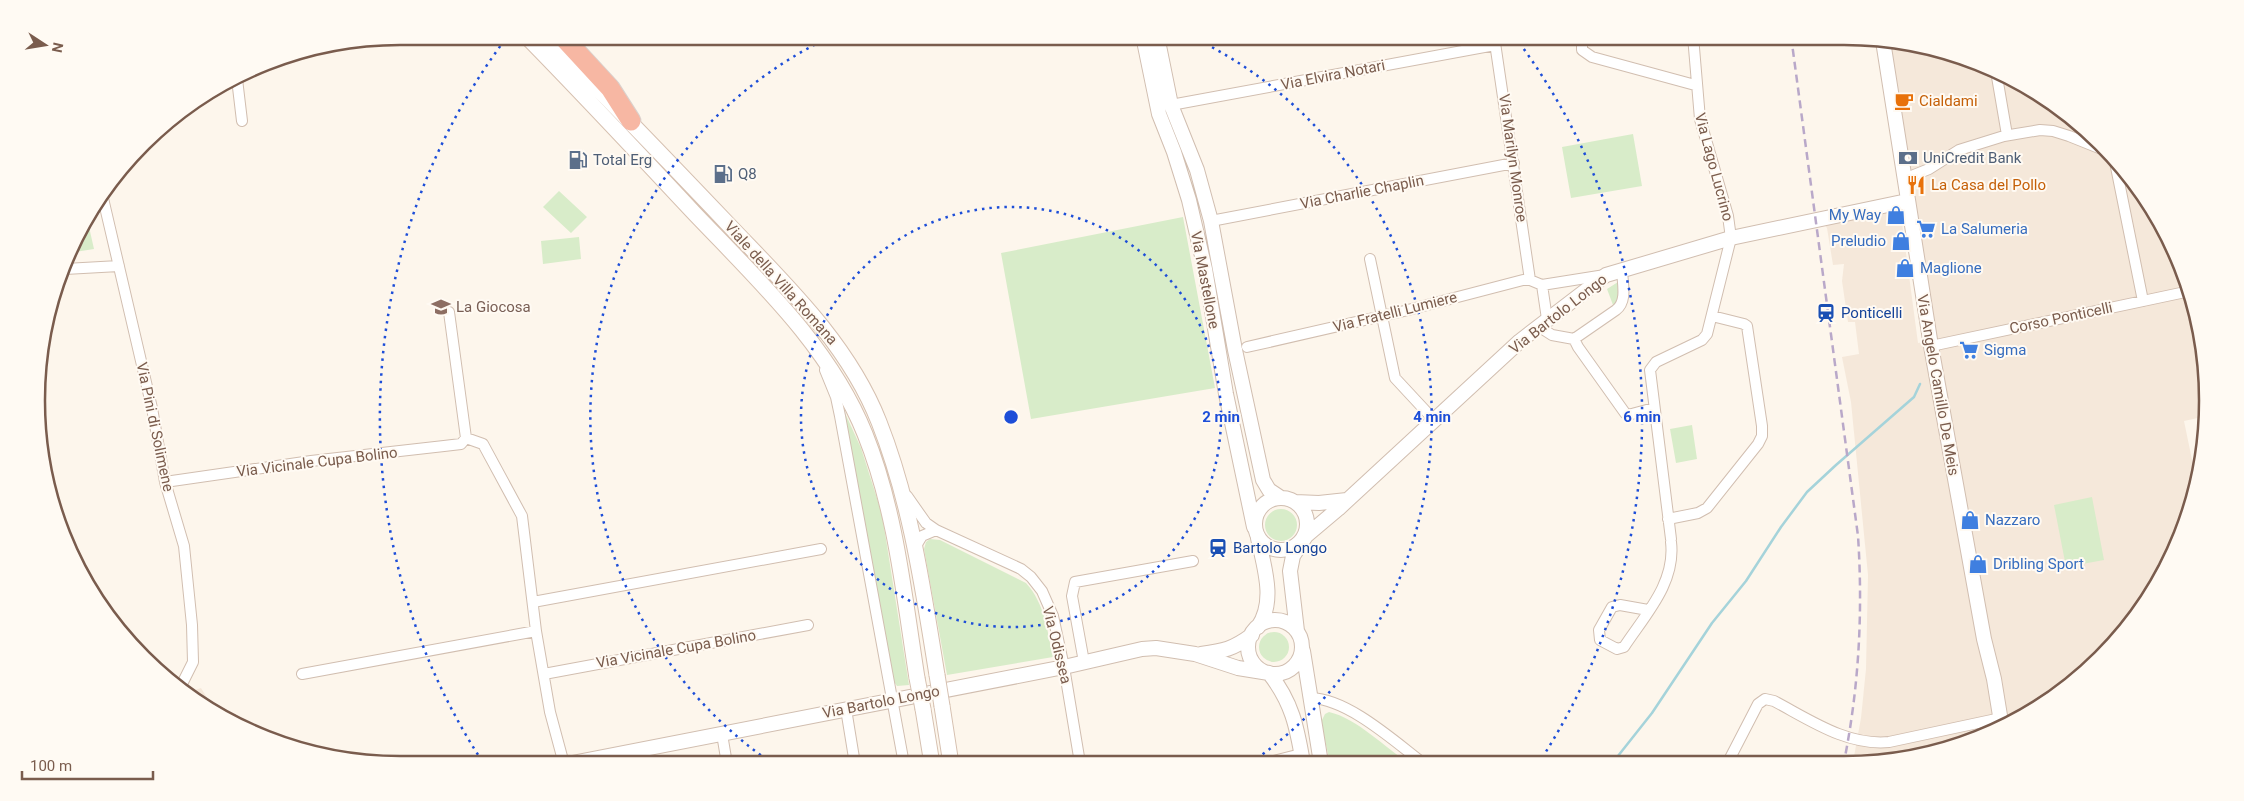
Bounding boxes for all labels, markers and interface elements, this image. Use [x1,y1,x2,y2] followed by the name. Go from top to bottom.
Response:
[20,20,70,70] north arrow
[49,41,67,54] text: N
[1279,56,1387,94] street label: Via Elvira Notari
[1893,90,1915,112] cafe icon: Cialdami
[1919,92,1978,110] place label: Cialdami
[1495,93,1531,223] street label: Via Marilyn Monroe
[1691,111,1737,223] street label: Via Lago Lucrino
[1897,147,1919,169] bank icon: UniCredit Bank
[567,149,589,171] fuel station icon: Total Erg
[1923,149,2022,167] place label: UniCredit Bank
[593,151,652,169] place label: Total Erg
[712,163,734,185] fuel station icon: Q8
[738,165,757,183] place label: Q8
[1299,171,1425,213] street label: Via Charlie Chaplin
[1905,174,1927,196] restaurant icon: La Casa del Pollo
[1931,176,2046,194] place label: La Casa del Pollo
[1885,204,1907,226] shop icon: My Way
[1829,206,1881,224] place label: My Way
[721,217,841,349] street label: Viale della Villa Romana
[1915,218,1937,240] supermarket icon: La Salumeria
[1941,220,2028,238] place label: La Salumeria
[1187,230,1223,330] street label: Via Mastellone
[1890,230,1912,252] shop icon: Preludio
[1831,232,1886,250] place label: Preludio
[1894,257,1916,279] shop icon: Maglione
[1920,259,1982,277] place label: Maglione
[1506,270,1610,358] street label: Via Bartolo Longo
[1331,288,1459,336] street label: Via Fratelli Lumiere
[1913,293,1963,477] street label: Via Angelo Camillo De Meis
[430,296,452,318] school or university icon: La Giocosa
[456,298,531,316] place label: La Giocosa
[2008,298,2114,338] street label: Corso Ponticelli
[1815,302,1837,324] station icon: Ponticelli
[1841,304,1903,322] place label: Ponticelli
[1958,339,1980,361] supermarket icon: Sigma
[1984,341,2026,359] place label: Sigma
[132,361,178,493] street label: Via Pini di Solimene
[1002,408,1020,426] centre of rings
[1202,408,1240,426] text: 2 min
[1413,408,1451,426] text: 4 min
[1623,408,1661,426] text: 6 min
[236,443,398,481] street label: Via Vicinale Cupa Bolino
[1959,509,1981,531] shop icon: Nazzaro
[1985,511,2040,529] place label: Nazzaro
[1207,537,1229,559] station icon: Bartolo Longo
[1233,539,1327,557] place label: Bartolo Longo
[1967,553,1989,575] shop icon: Dribling Sport
[1993,555,2084,573] place label: Dribling Sport
[1039,604,1075,686] street label: Via Odissea
[595,626,757,672] street label: Via Vicinale Cupa Bolino
[821,682,941,722] street label: Via Bartolo Longo
[22,748,154,780] scale bar
[30,757,72,775] text: 100 m

